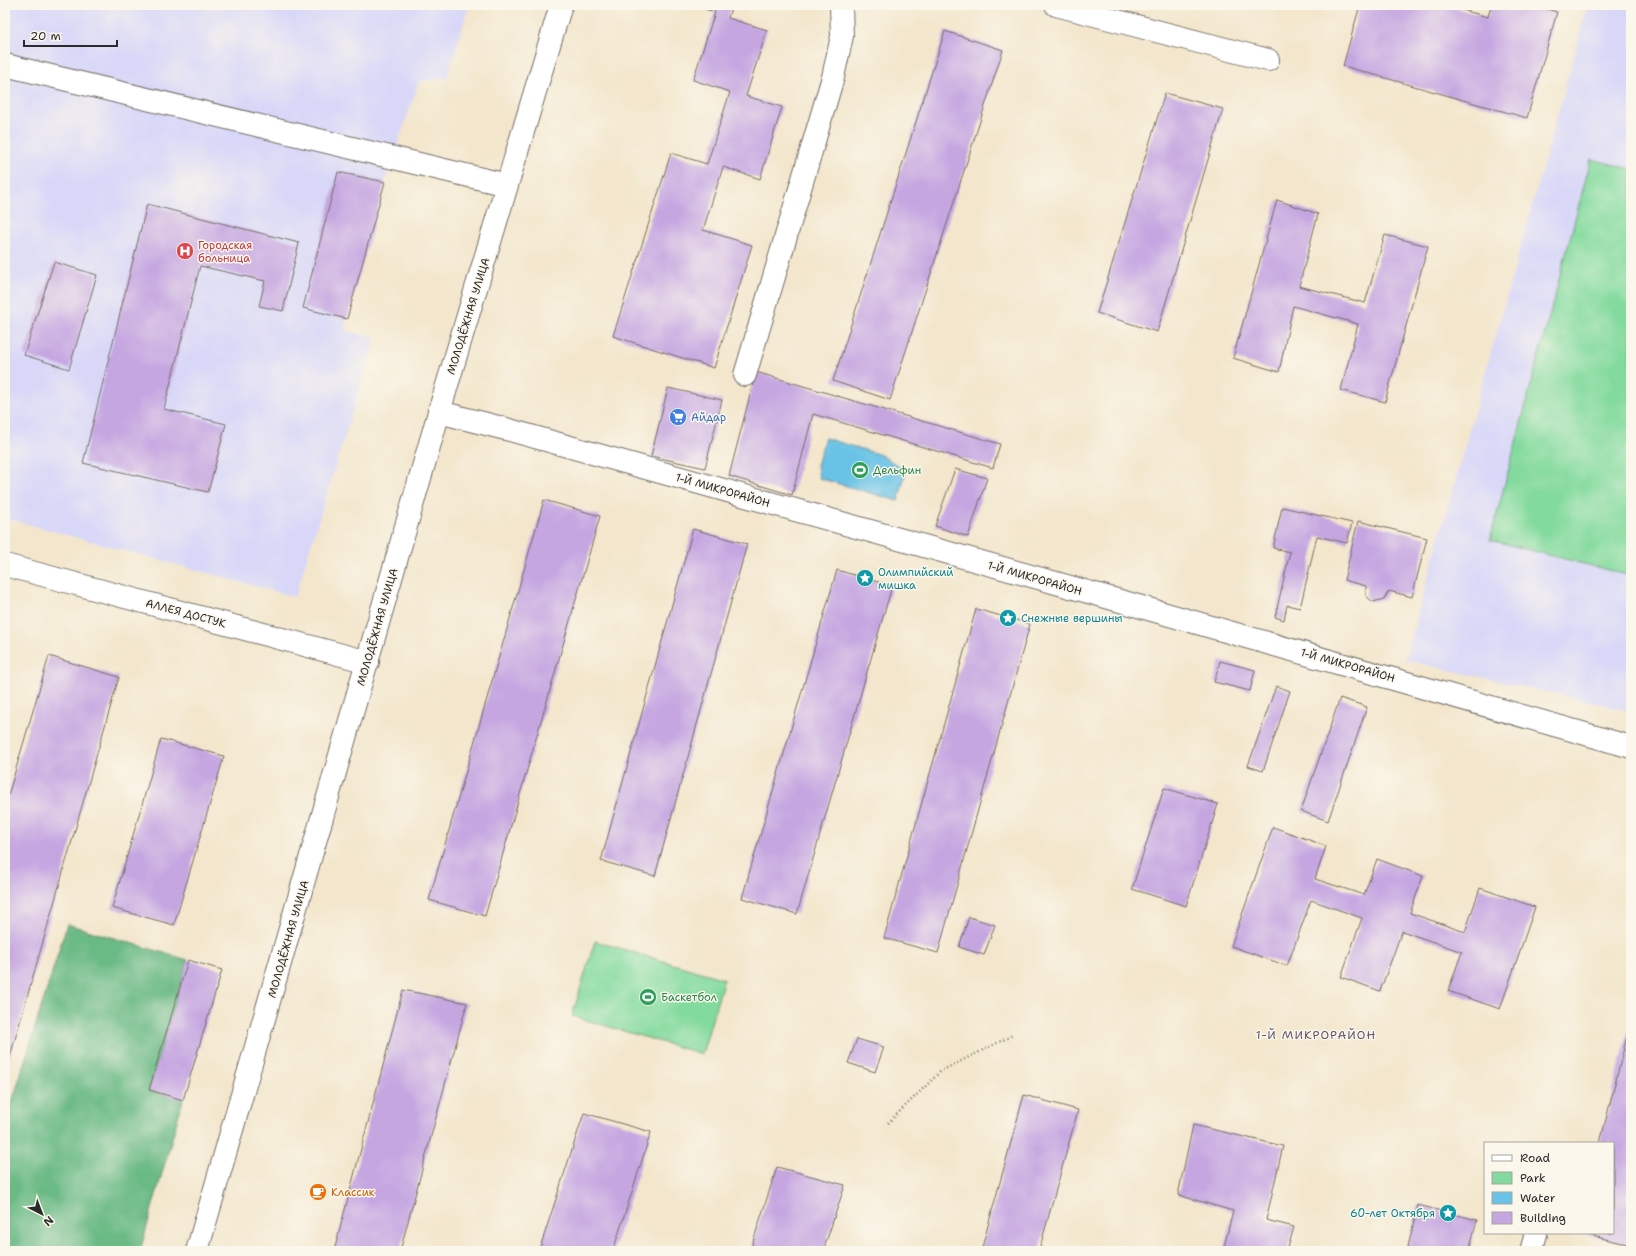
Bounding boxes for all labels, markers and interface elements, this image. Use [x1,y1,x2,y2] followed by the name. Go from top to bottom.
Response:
[24,22,117,48] scale bar
[30,28,61,44] text: 20 m
[198,238,252,266] place label: Городская больница
[175,241,195,261] hospital icon: Городская больница
[444,256,493,376] street label: МОЛОДЁЖНАЯ УЛИЦА
[668,407,688,427] supermarket icon: Айдар
[691,410,726,425] place label: Айдар
[850,460,870,480] sports icon: Дельфин
[873,463,921,478] place label: Дельфин
[674,469,772,511] street label: 1-Й МИКРОРАЙОН
[986,557,1084,599] street label: 1-Й МИКРОРАЙОН
[878,565,953,593] place label: Олимпийский мишка
[354,567,401,688] street label: МОЛОДЁЖНАЯ УЛИЦА
[855,568,875,588] place icon: Олимпийский мишка
[144,596,228,631] street label: АЛЛЕЯ ДОСТУК
[998,608,1018,628] place icon: Снежные вершины
[1021,611,1122,626] place label: Снежные вершины
[1299,644,1397,686] street label: 1-Й МИКРОРАЙОН
[265,879,312,1000] street label: МОЛОДЁЖНАЯ УЛИЦА
[638,987,658,1007] sports icon: Баскетбол
[661,990,717,1005] place label: Баскетбол
[1256,1027,1376,1043] district label: 1-Й МИКРОРАЙОН
[1484,1142,1614,1234] legend
[1520,1150,1551,1166] text: Road
[1520,1170,1546,1186] text: Park
[308,1182,328,1202] cafe icon: Классик
[331,1185,375,1200] place label: Классик
[1520,1190,1556,1206] text: Water
[22,1194,62,1234] north arrow
[1438,1203,1458,1223] place icon: 60-лет Октября
[1350,1206,1435,1221] place label: 60-лет Октября
[1520,1210,1566,1226] text: Building
[40,1213,57,1230] text: N

